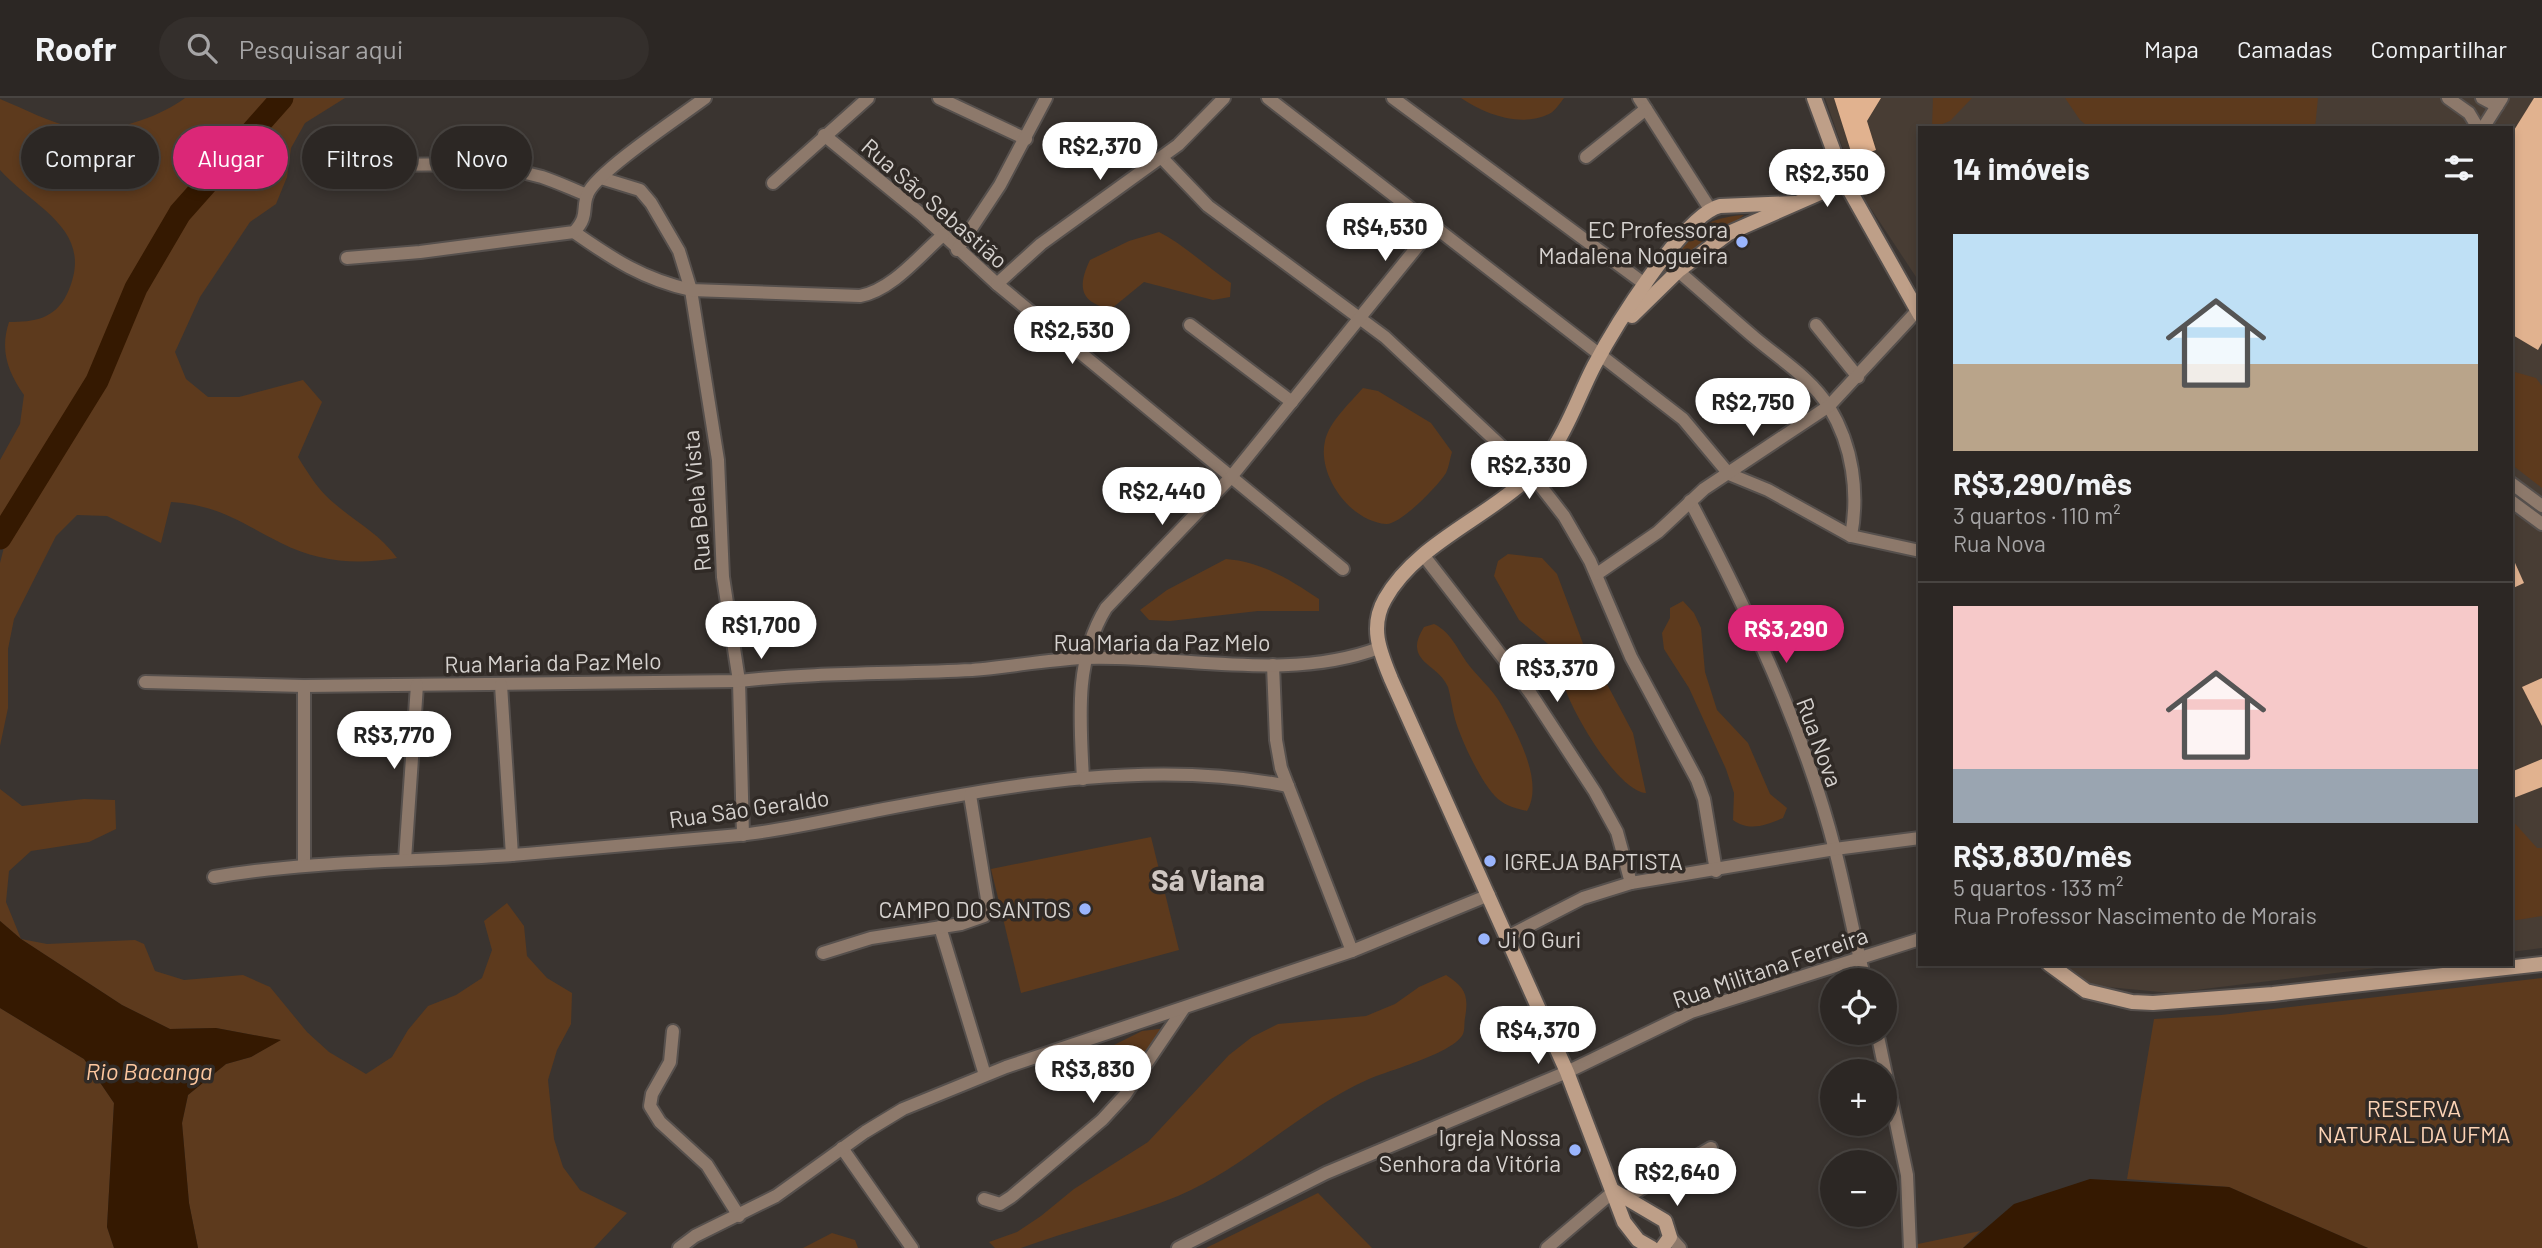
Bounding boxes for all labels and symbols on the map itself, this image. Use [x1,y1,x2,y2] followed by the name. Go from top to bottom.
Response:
[1035,122,1165,182] pin: R$2,370
[856,132,1014,274] street label: Rua São Sebastião
[1762,150,1892,209] pin: R$2,350
[1320,204,1450,263] pin: R$4,530
[1538,215,1728,269] place label: EC Professora Madalena Nogueira
[1734,234,1750,250] marker: EC Professora Madalena Nogueira
[1007,306,1137,366] pin: R$2,530
[1688,378,1818,438] pin: R$2,750
[676,429,716,573] street label: Rua Bela Vista
[1464,442,1594,501] pin: R$2,330
[1097,468,1227,527] pin: R$2,440
[696,602,826,661] pin: R$1,700
[1721,606,1851,665] pin: R$3,290
[1053,628,1271,656] street label: Rua Maria da Paz Melo
[1492,644,1622,704] pin: R$3,370
[444,646,662,678] street label: Rua Maria da Paz Melo
[1791,694,1849,790] street label: Rua Nova
[329,712,459,771] pin: R$3,770
[667,783,831,833] street label: Rua São Geraldo
[1504,847,1683,875] place label: IGREJA BAPTISTA
[1482,853,1498,869] marker: IGREJA BAPTISTA
[1151,861,1265,897] district label: Sá Viana
[878,895,1071,923] place label: CAMPO DO SANTOS
[1077,901,1093,917] marker: CAMPO DO SANTOS
[1669,920,1871,1014] street label: Rua Militana Ferreira
[1498,925,1581,953] place label: Ji O Guri
[1476,931,1492,947] marker: Ji O Guri
[1473,1006,1603,1066] pin: R$4,370
[1028,1046,1158,1105] pin: R$3,830
[86,1056,212,1085] water label: Rio Bacanga
[2317,1094,2511,1148] park label: RESERVA NATURAL DA UFMA
[1379,1123,1561,1177] place label: Igreja Nossa Senhora da Vitória
[1567,1142,1583,1158] marker: Igreja Nossa Senhora da Vitória
[1612,1148,1742,1208] pin: R$2,640

